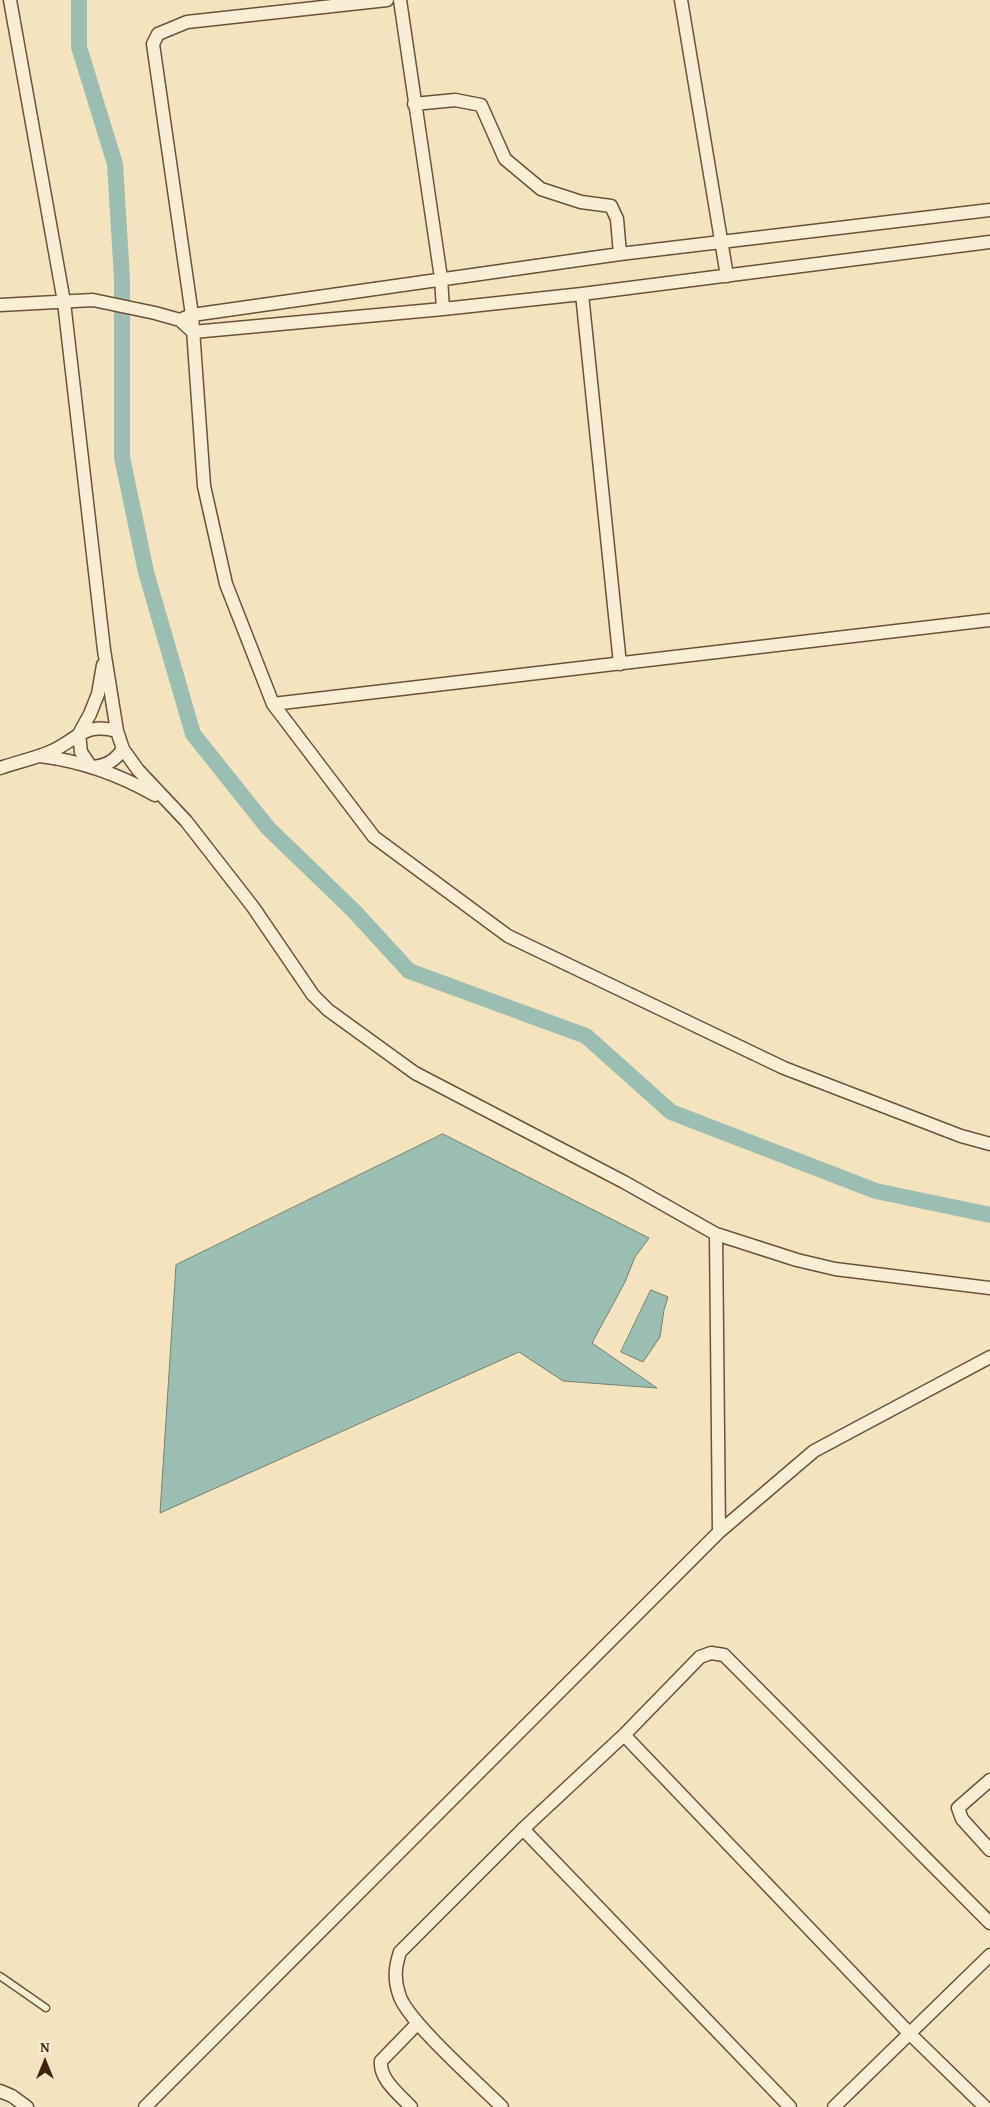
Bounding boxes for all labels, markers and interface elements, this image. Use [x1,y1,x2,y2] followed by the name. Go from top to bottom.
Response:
[20,2037,70,2087] north arrow
[40,2037,50,2057] text: N

